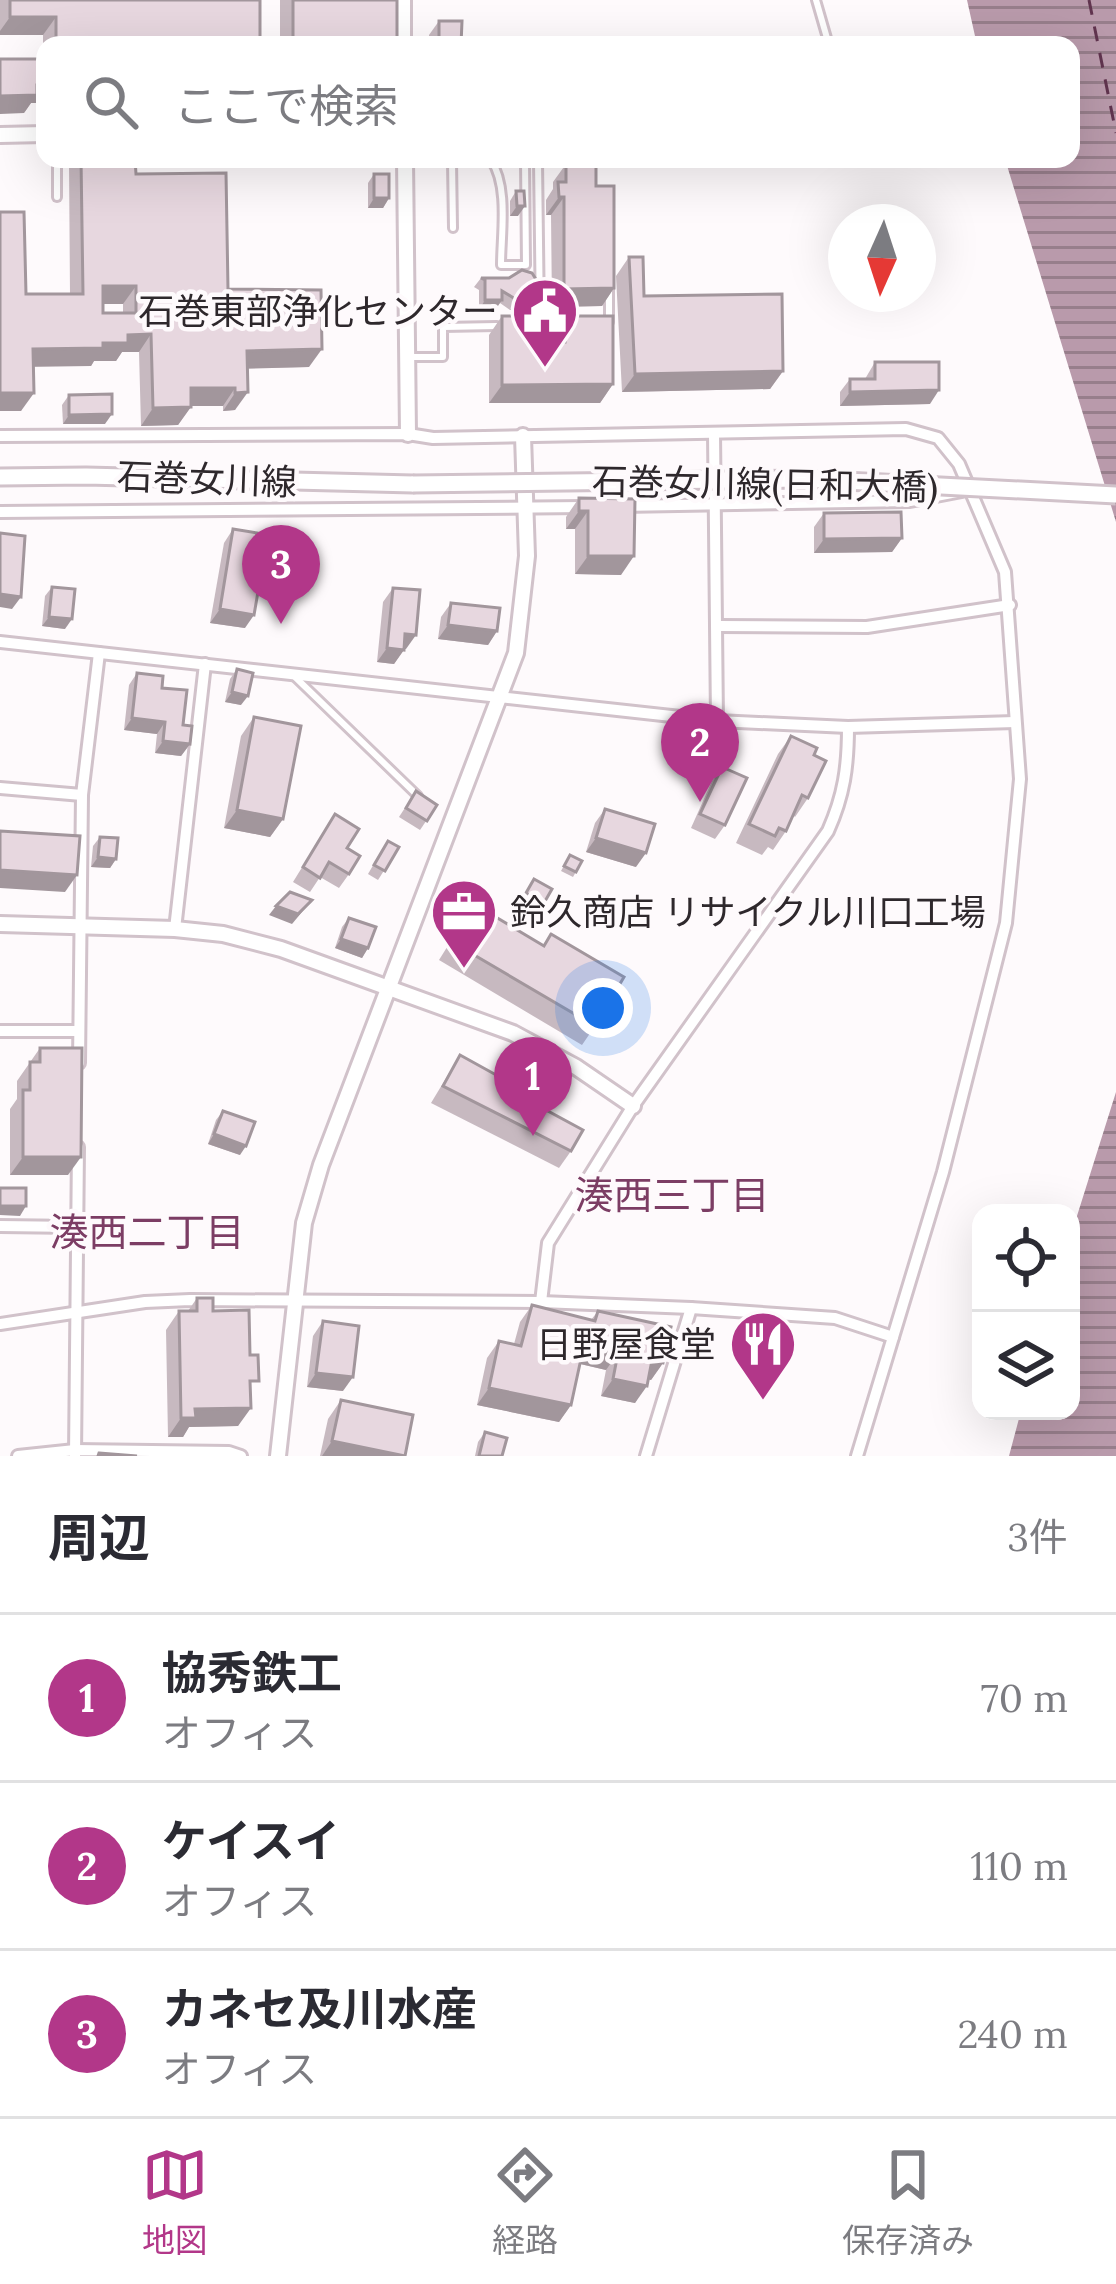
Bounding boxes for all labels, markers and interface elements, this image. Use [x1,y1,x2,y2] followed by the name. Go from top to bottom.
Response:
[36,36,1080,168] search box
[78,69,144,135] icon: search
[174,77,399,134] text: ここで検索
[828,204,936,312] north arrow
[510,276,580,370] public building icon: 石巻東部浄化センター
[138,288,498,334] place label: 石巻東部浄化センター
[116,453,298,505] street label: 石巻女川線
[592,458,938,510] street label: 石巻女川線(日和大橋)
[242,525,320,624] pin: 3
[661,703,739,802] pin: 2
[429,877,499,971] office icon: 鈴久商店 リサイクル川口工場
[510,889,986,935] place label: 鈴久商店 リサイクル川口工場
[573,978,633,1038] your location
[494,1037,572,1136] pin: 1
[574,1170,770,1220] district label: 湊西三丁目
[972,1204,1080,1420] map controls
[972,1204,1080,1312] button: locate
[49,1207,245,1257] district label: 湊西二丁目
[728,1309,798,1403] restaurant icon: 日野屋食堂
[972,1312,1080,1420] button: layers
[536,1321,716,1367] place label: 日野屋食堂
[48,1505,150,1570] text: 周辺
[1007,1512,1068,1562] text: 3件
[162,1644,342,1701] text: 協秀鉄工
[79,1673,95,1723] text: 1
[981,1673,1068,1723] text: 70 m
[162,1708,317,1758] text: オフィス
[162,1812,340,1869] text: ケイスイ
[77,1841,97,1891] text: 2
[970,1841,1068,1891] text: 110 m
[162,1876,317,1926] text: オフィス
[162,1980,477,2037] text: カネセ及川水産
[76,2009,98,2059] text: 3
[957,2009,1068,2059] text: 240 m
[162,2044,317,2094] text: オフィス
[142,2142,208,2262] tab: 地図
[492,2142,558,2262] tab: 経路
[842,2142,974,2262] tab: 保存済み

